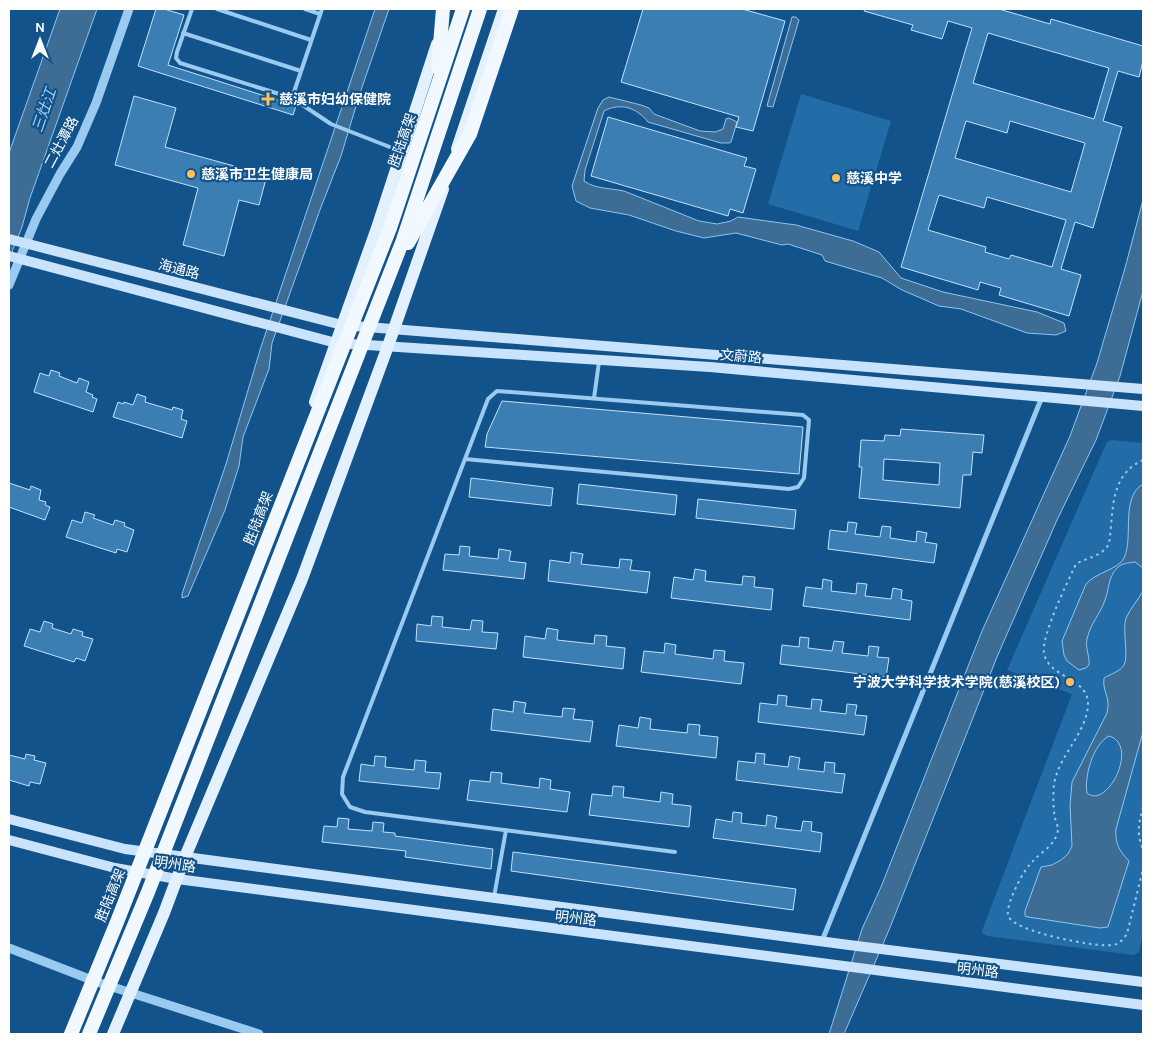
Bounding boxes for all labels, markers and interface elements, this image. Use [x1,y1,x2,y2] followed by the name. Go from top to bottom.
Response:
[15,15,65,65] north arrow
[35,19,45,36] text: N
[28,84,60,134] water label: 三灶江
[279,91,391,108] place label: 慈溪市妇幼保健院
[261,92,275,106] marker: 慈溪市妇幼保健院
[385,111,420,169] street label: 胜陆高架
[41,114,82,171] street label: 二灶潭路
[201,166,313,183] place label: 慈溪市卫生健康局
[185,168,197,180] marker: 慈溪市卫生健康局
[846,170,902,187] place label: 慈溪中学
[830,172,842,184] marker: 慈溪中学
[156,256,201,283] street label: 海通路
[719,346,763,367] street label: 文蔚路
[240,489,276,547] street label: 胜陆高架
[853,674,1060,691] place label: 宁波大学科学技术学院(慈溪校区)
[1064,676,1076,688] marker: 宁波大学科学技术学院(慈溪校区)
[153,853,197,876] street label: 明州路
[92,866,129,924] street label: 胜陆高架
[554,908,598,929] street label: 明州路
[956,960,1000,981] street label: 明州路

